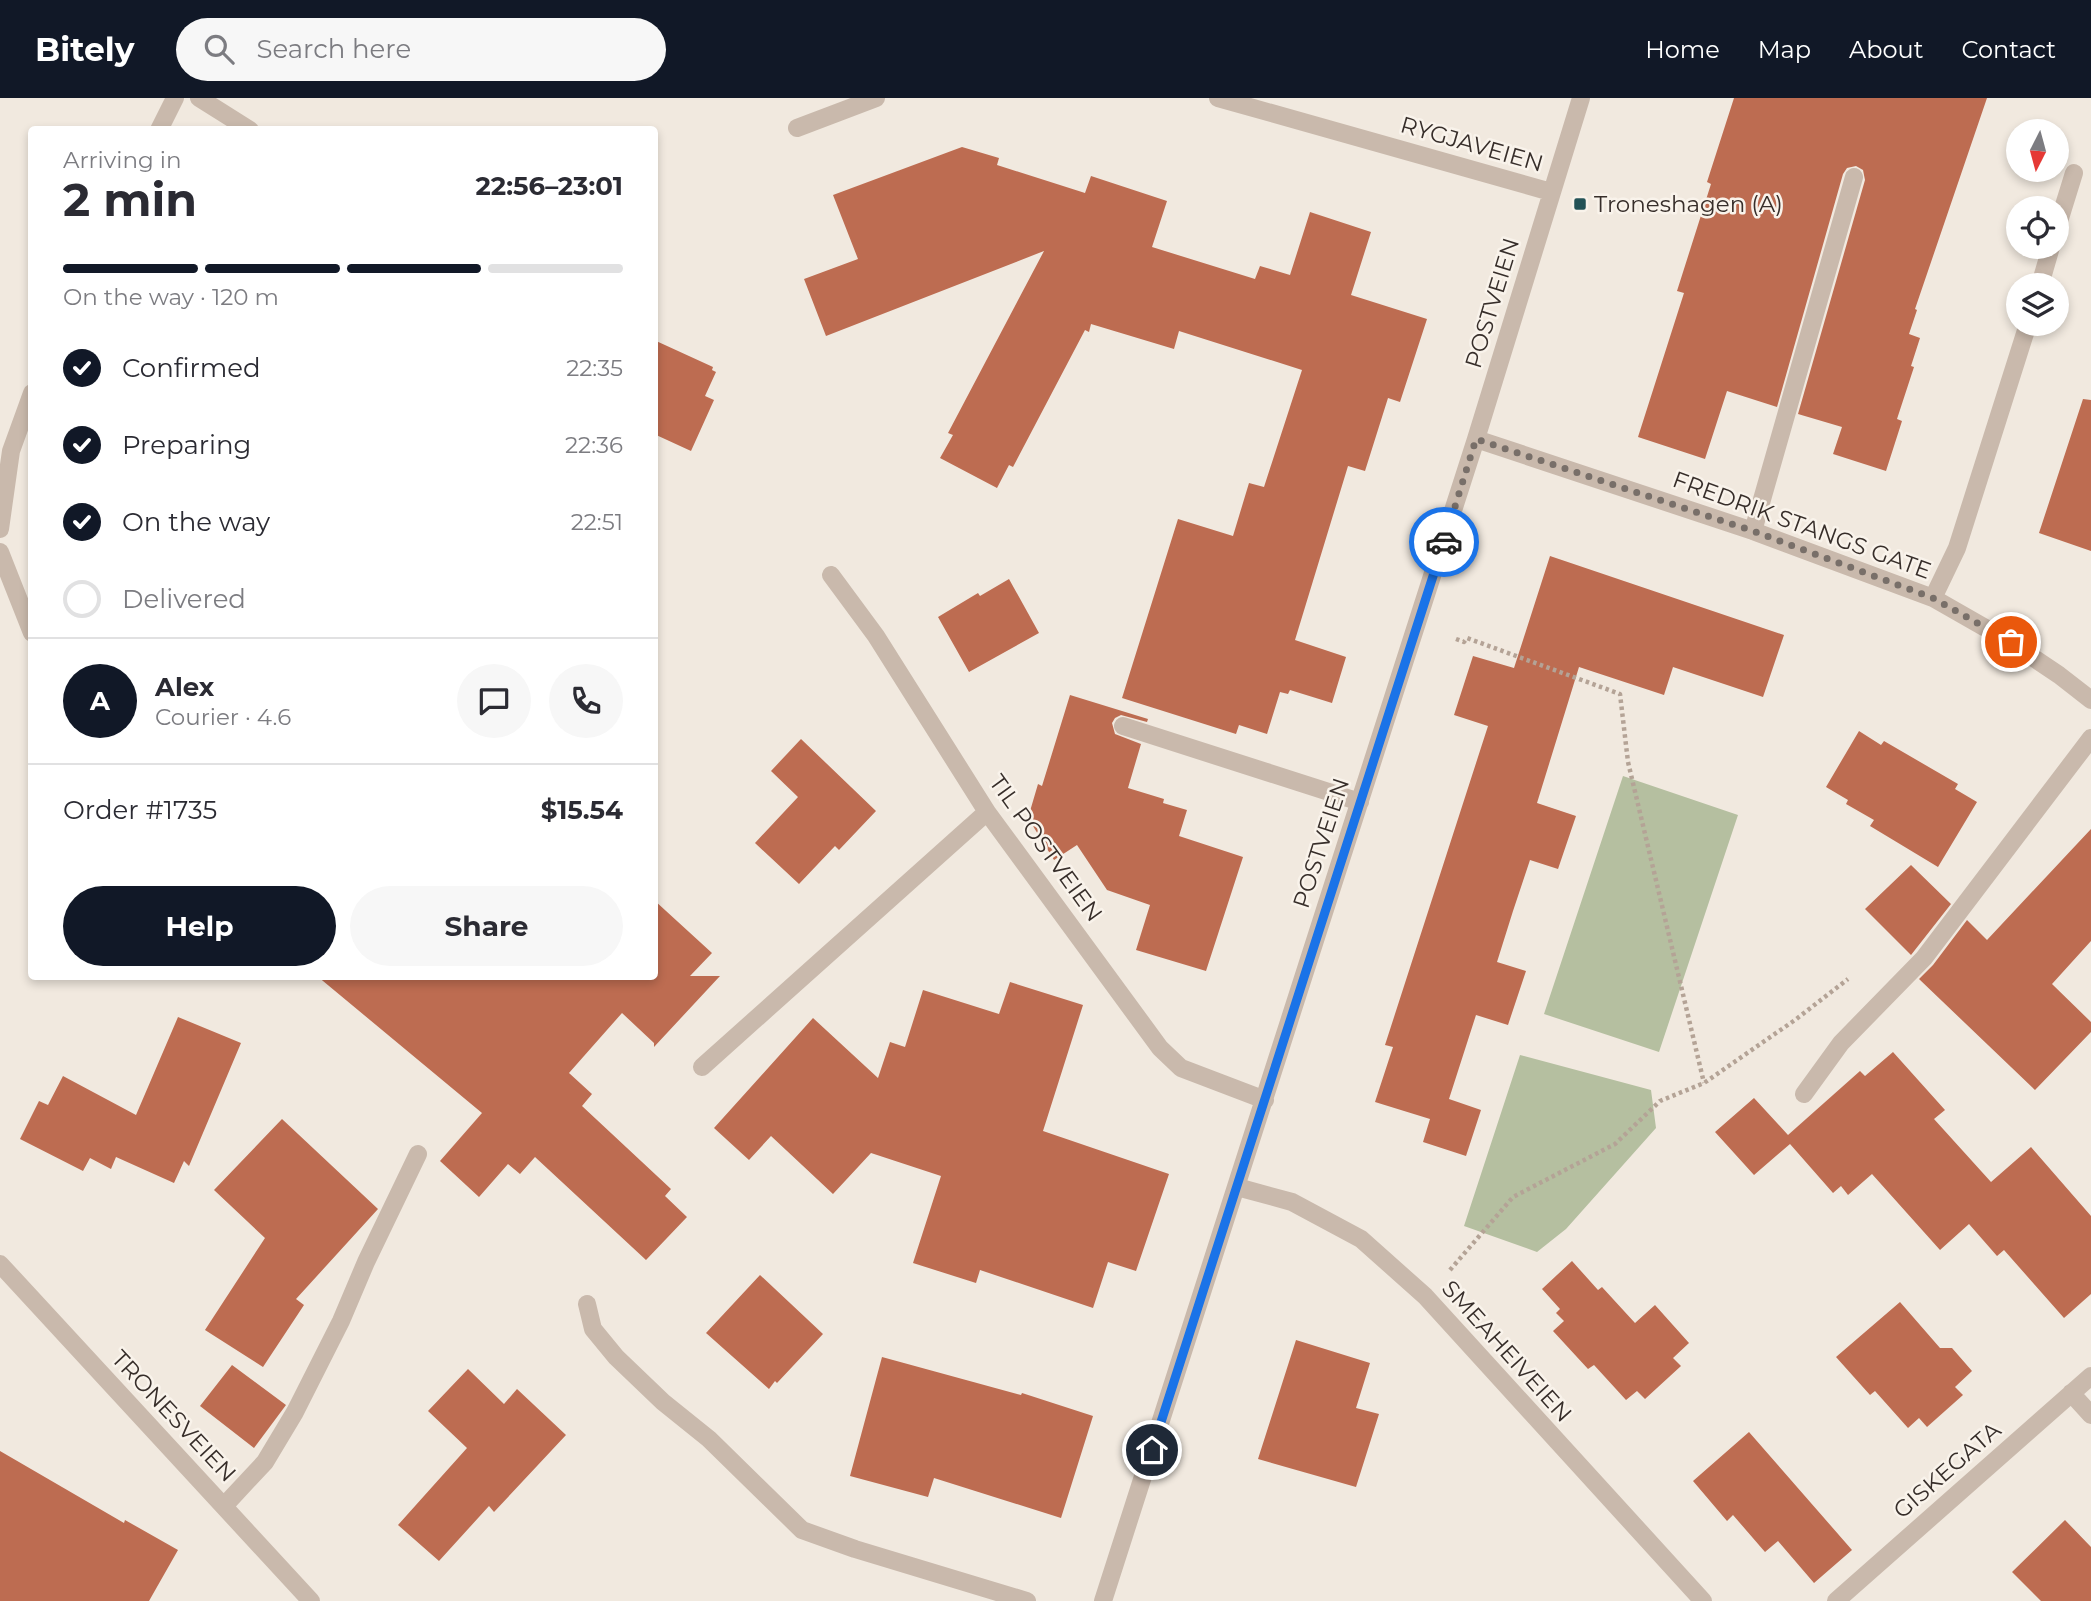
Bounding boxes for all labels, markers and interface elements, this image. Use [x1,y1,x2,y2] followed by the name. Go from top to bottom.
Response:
[176,18,666,81] search box
[35,29,134,69] text: Bitely
[200,30,238,68] icon: search
[256,33,411,65] text: Search here
[1645,35,1720,64] text: Home
[1758,35,1811,64] text: Map
[1849,35,1923,64] text: About
[1961,35,2056,64] text: Contact
[1397,110,1547,178] street label: RYGJAVEIEN
[2006,119,2068,182] north arrow
[2006,119,2069,336] map controls
[63,146,182,174] text: Arriving in
[475,170,623,202] text: 22:56–23:01
[63,171,197,228] text: 2 min
[1594,190,1783,218] place label: Troneshagen (A)
[1572,196,1588,212] marker: Troneshagen (A)
[2006,196,2069,259] button: locate
[1459,234,1525,372] street label: POSTVEIEN
[2006,273,2069,336] button: layers
[63,283,279,311] text: On the way · 120 m
[63,349,101,387] icon: check
[122,352,261,384] text: Confirmed
[566,354,623,382] text: 22:35
[63,426,101,464] icon: check
[122,429,251,461] text: Preparing
[565,431,623,459] text: 22:36
[1669,465,1935,585] street label: FREDRIK STANGS GATE
[63,503,101,541] icon: check
[122,506,270,538] text: On the way
[1409,507,1479,577] courier
[571,508,623,536] text: 22:51
[1425,523,1463,561] icon: car
[122,583,246,615] text: Delivered
[1981,612,2041,672] pin
[1992,623,2030,661] icon: bag
[457,664,531,738] button: chat
[549,664,623,738] button: phone
[155,671,214,703] text: Alex
[90,685,110,717] text: A
[155,703,291,731] text: Courier · 4.6
[983,769,1109,927] street label: TIL POSTVEIEN
[1287,774,1355,912] street label: POSTVEIEN
[63,794,217,826] text: Order #1735
[541,794,623,826] text: $15.54
[63,886,336,966] button: Help
[350,886,623,966] button: Share
[1436,1274,1578,1428] street label: SMEAHEIVEIEN
[106,1344,242,1488] street label: TRONESVEIEN
[1888,1416,2007,1524] street label: GISKEGATA
[1122,1420,1182,1480] pin
[1133,1431,1171,1469] icon: home

